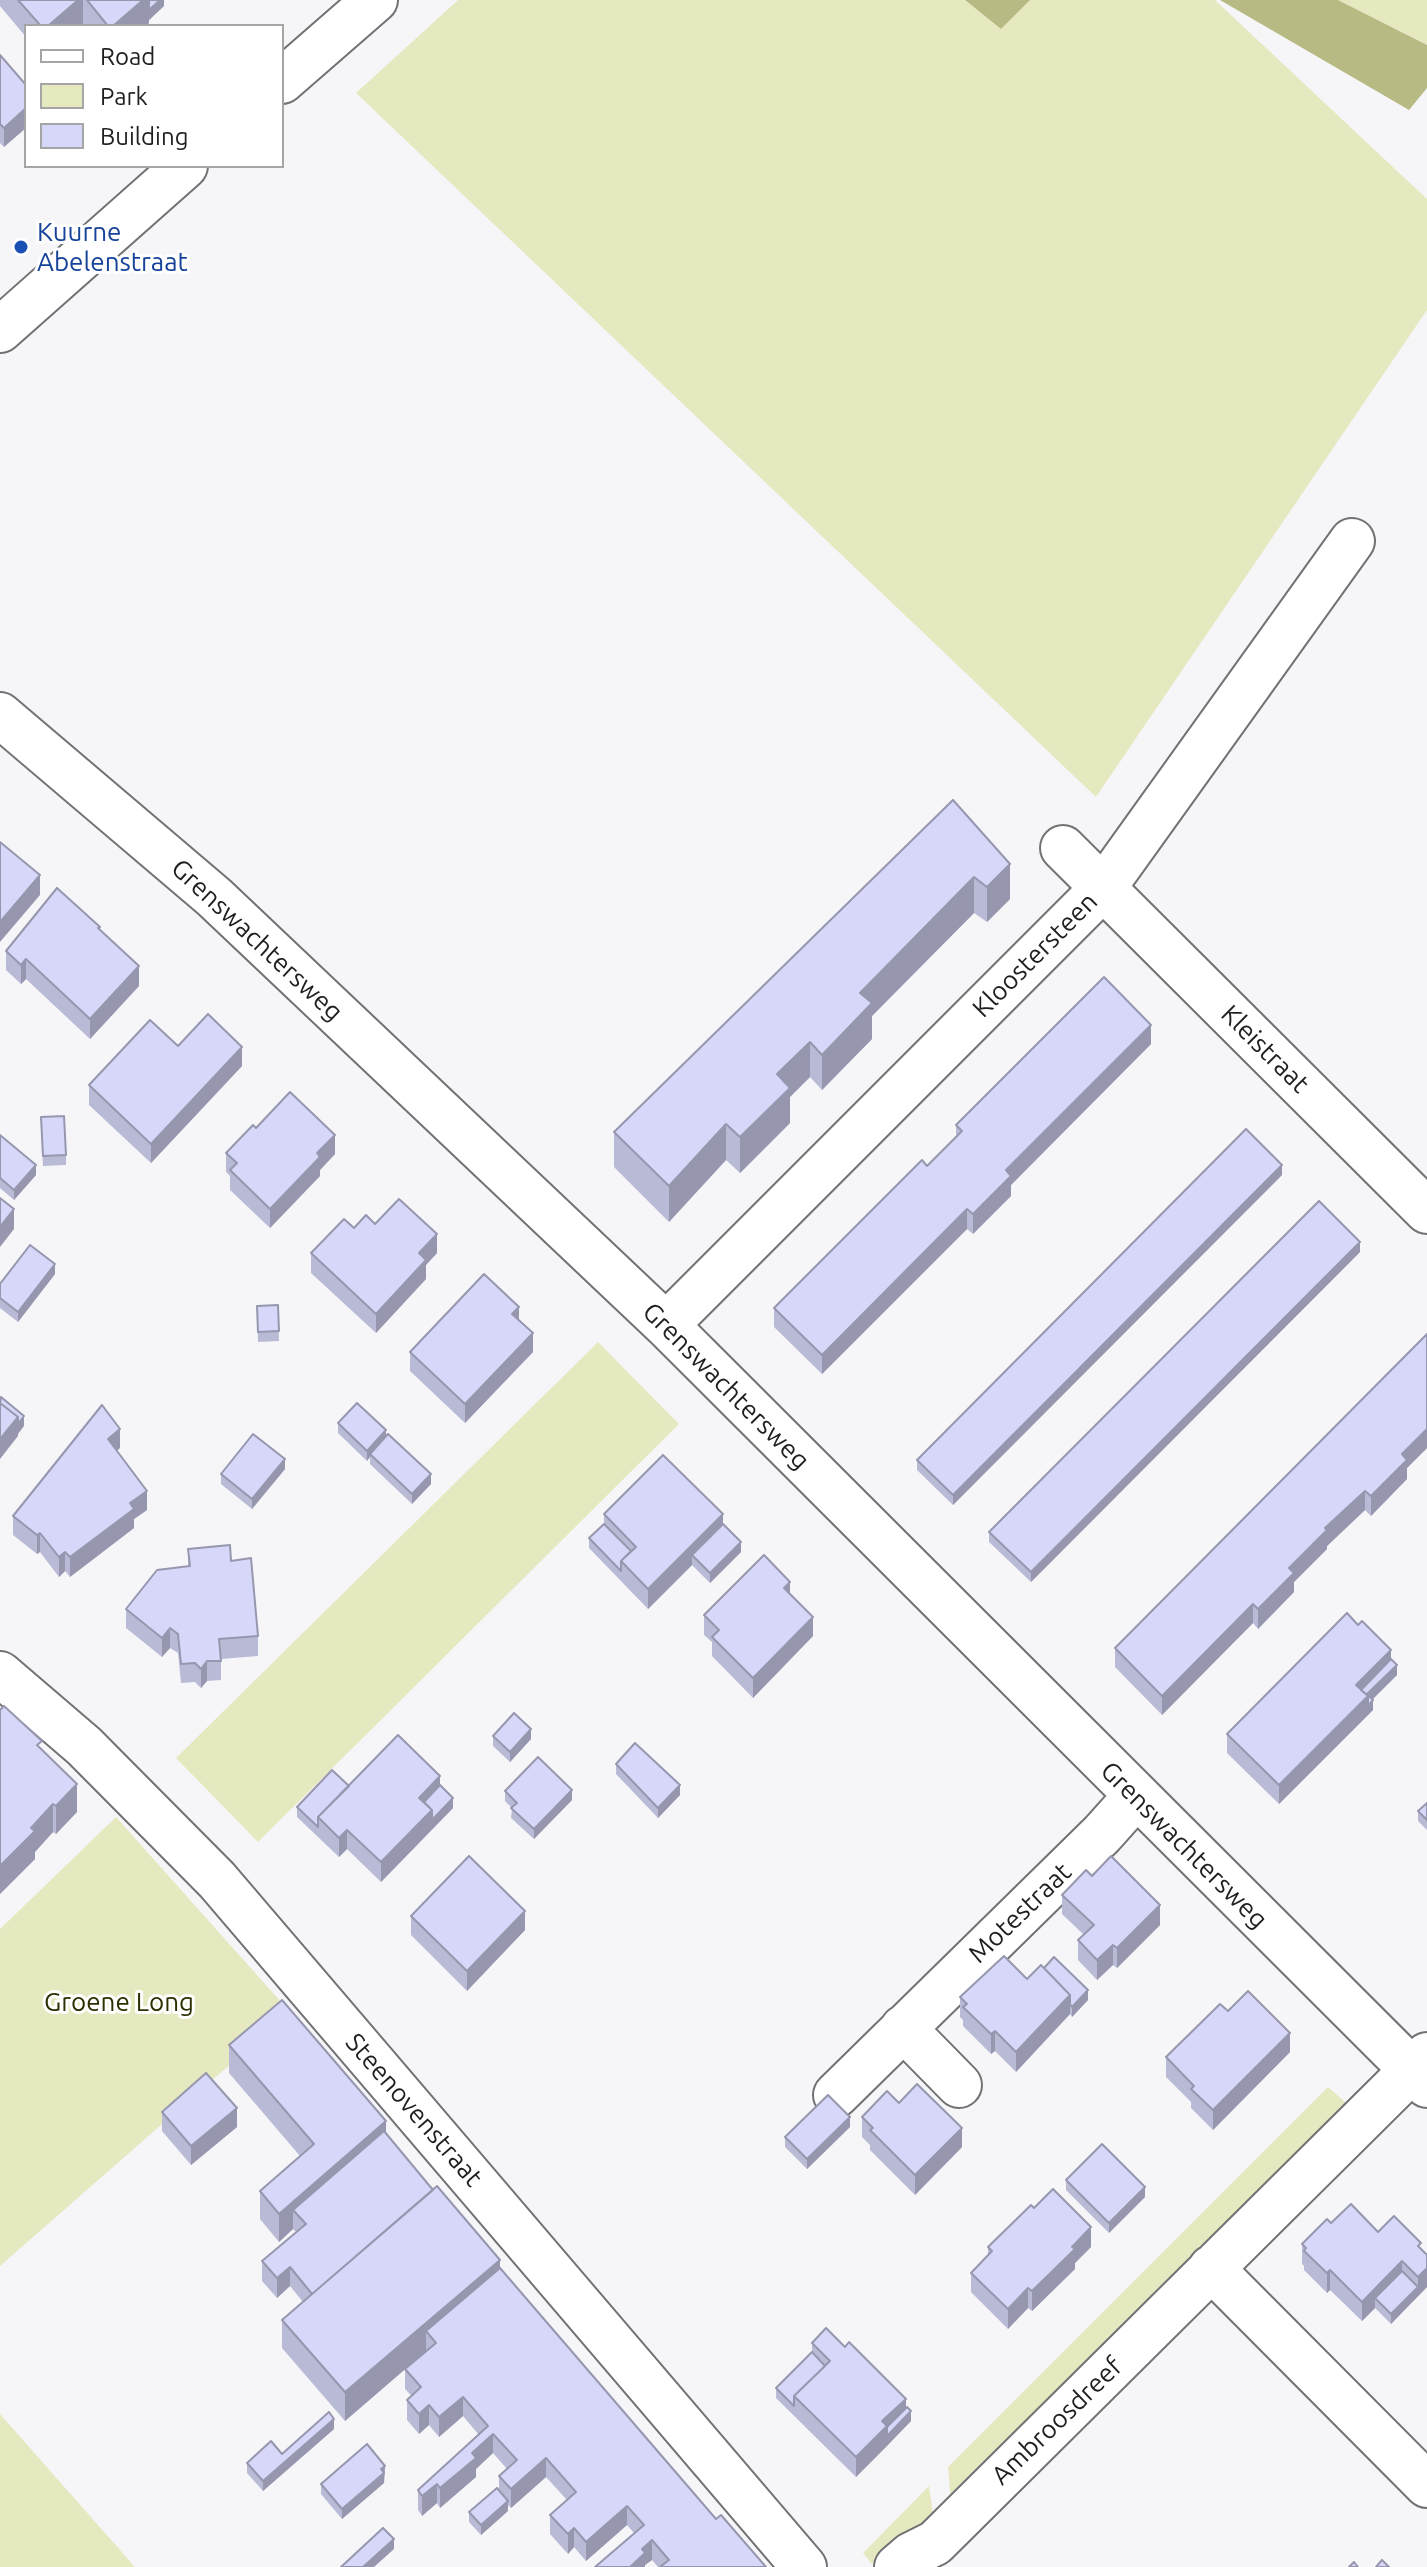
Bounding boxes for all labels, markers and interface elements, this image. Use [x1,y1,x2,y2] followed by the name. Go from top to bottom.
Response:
[24,24,284,168] legend
[100,43,155,70] text: Road
[100,83,148,110] text: Park
[100,123,188,150] text: Building
[37,216,188,278] place label: Kuurne Abelenstraat
[12,238,30,256] marker: Kuurne Abelenstraat
[165,853,349,1027] street label: Grenswachtersweg
[966,886,1104,1024] street label: Kloostersteen
[1215,999,1315,1099] street label: Kleistraat
[636,1296,816,1476] street label: Grenswachtersweg
[1094,1755,1274,1935] street label: Grenswachtersweg
[962,1856,1078,1970] street label: Motestraat
[44,1986,194,2018] park label: Groene Long
[339,2027,489,2193] street label: Steenovenstraat
[985,2351,1129,2491] street label: Ambroosdreef

